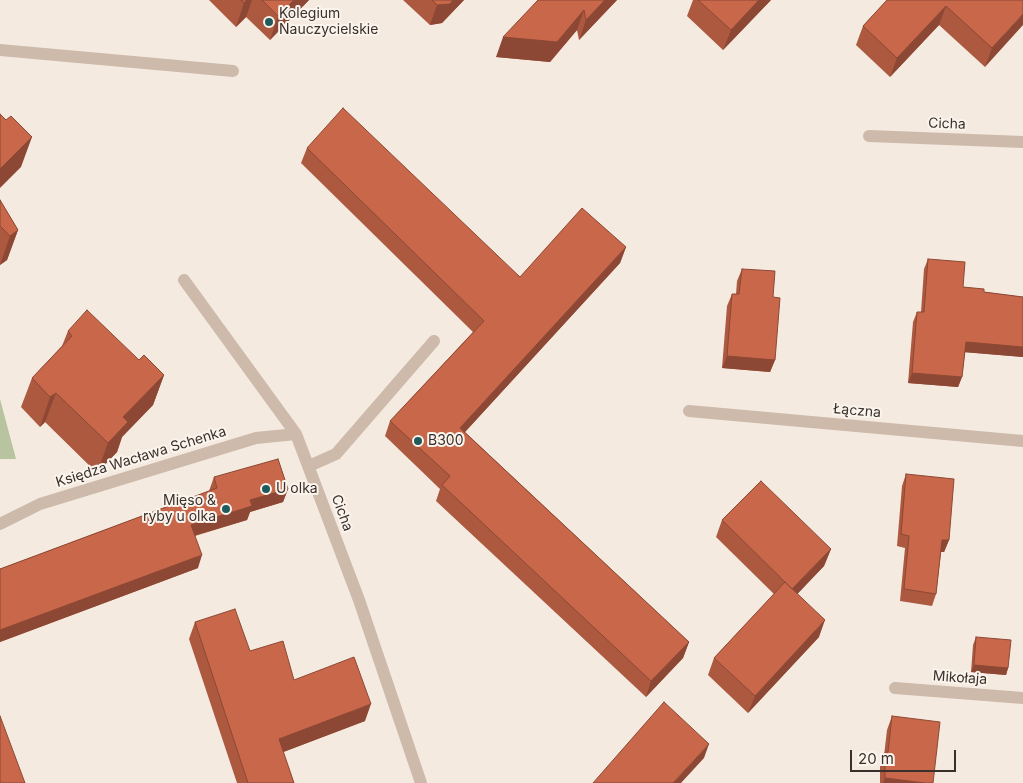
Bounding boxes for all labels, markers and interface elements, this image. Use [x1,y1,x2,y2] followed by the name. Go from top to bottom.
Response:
[279,6,378,38] place label: Kolegium Nauczycielskie
[263,16,275,28] marker: Kolegium Nauczycielskie
[928,115,966,133] street label: Cicha
[832,401,882,421] street label: Łączna
[54,423,228,491] street label: Księdza Wacława Schenka
[428,433,463,449] place label: B300
[412,435,424,447] marker: B300
[276,481,318,497] place label: U olka
[260,483,272,495] marker: U olka
[328,492,356,534] street label: Cicha
[143,493,216,526] place label: Mięso & ryby u olka
[220,503,232,515] marker: Mięso & ryby u olka
[932,668,988,688] street label: Mikołaja
[853,740,959,772] scale bar
[858,749,894,768] text: 20 m

